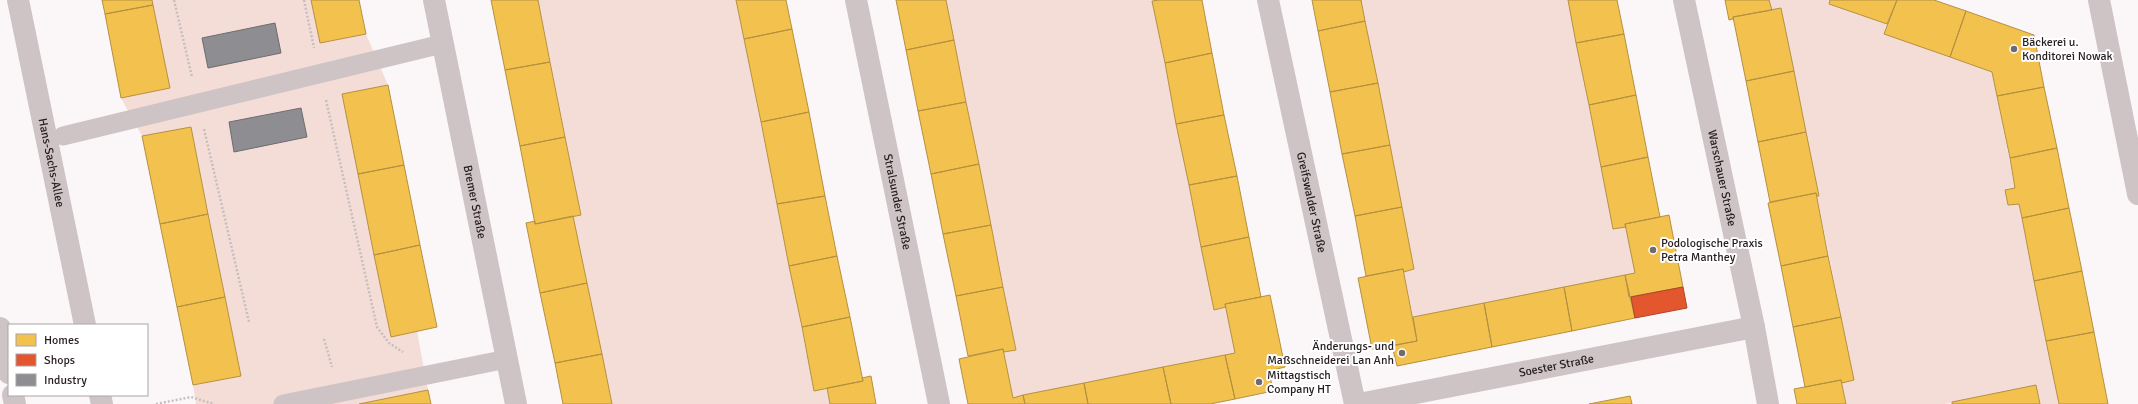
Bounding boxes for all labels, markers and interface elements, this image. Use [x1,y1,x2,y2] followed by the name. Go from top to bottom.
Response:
[2022,35,2113,64] place label: Bäckerei u. Konditorei Nowak
[2009,44,2019,54] marker: Bäckerei u. Konditorei Nowak
[35,117,68,209] street label: Hans-Sachs-Allee
[1704,128,1739,228] street label: Warschauer Straße
[1293,151,1329,254] street label: Greifswalder Straße
[880,153,914,251] street label: Stralsunder Straße
[460,164,489,240] street label: Bremer Straße
[1661,236,1763,265] place label: Podologische Praxis Petra Manthey
[1648,245,1658,255] marker: Podologische Praxis Petra Manthey
[8,324,148,396] legend
[44,333,79,348] text: Homes
[1267,339,1394,368] place label: Änderungs- und Maßschneiderei Lan Anh
[1397,348,1407,358] marker: Änderungs- und Maßschneiderei Lan Anh
[1518,351,1595,381] street label: Soester Straße
[44,353,75,368] text: Shops
[1267,368,1331,397] place label: Mittagstisch Company HT
[44,373,87,388] text: Industry
[1254,377,1264,387] marker: Mittagstisch Company HT

